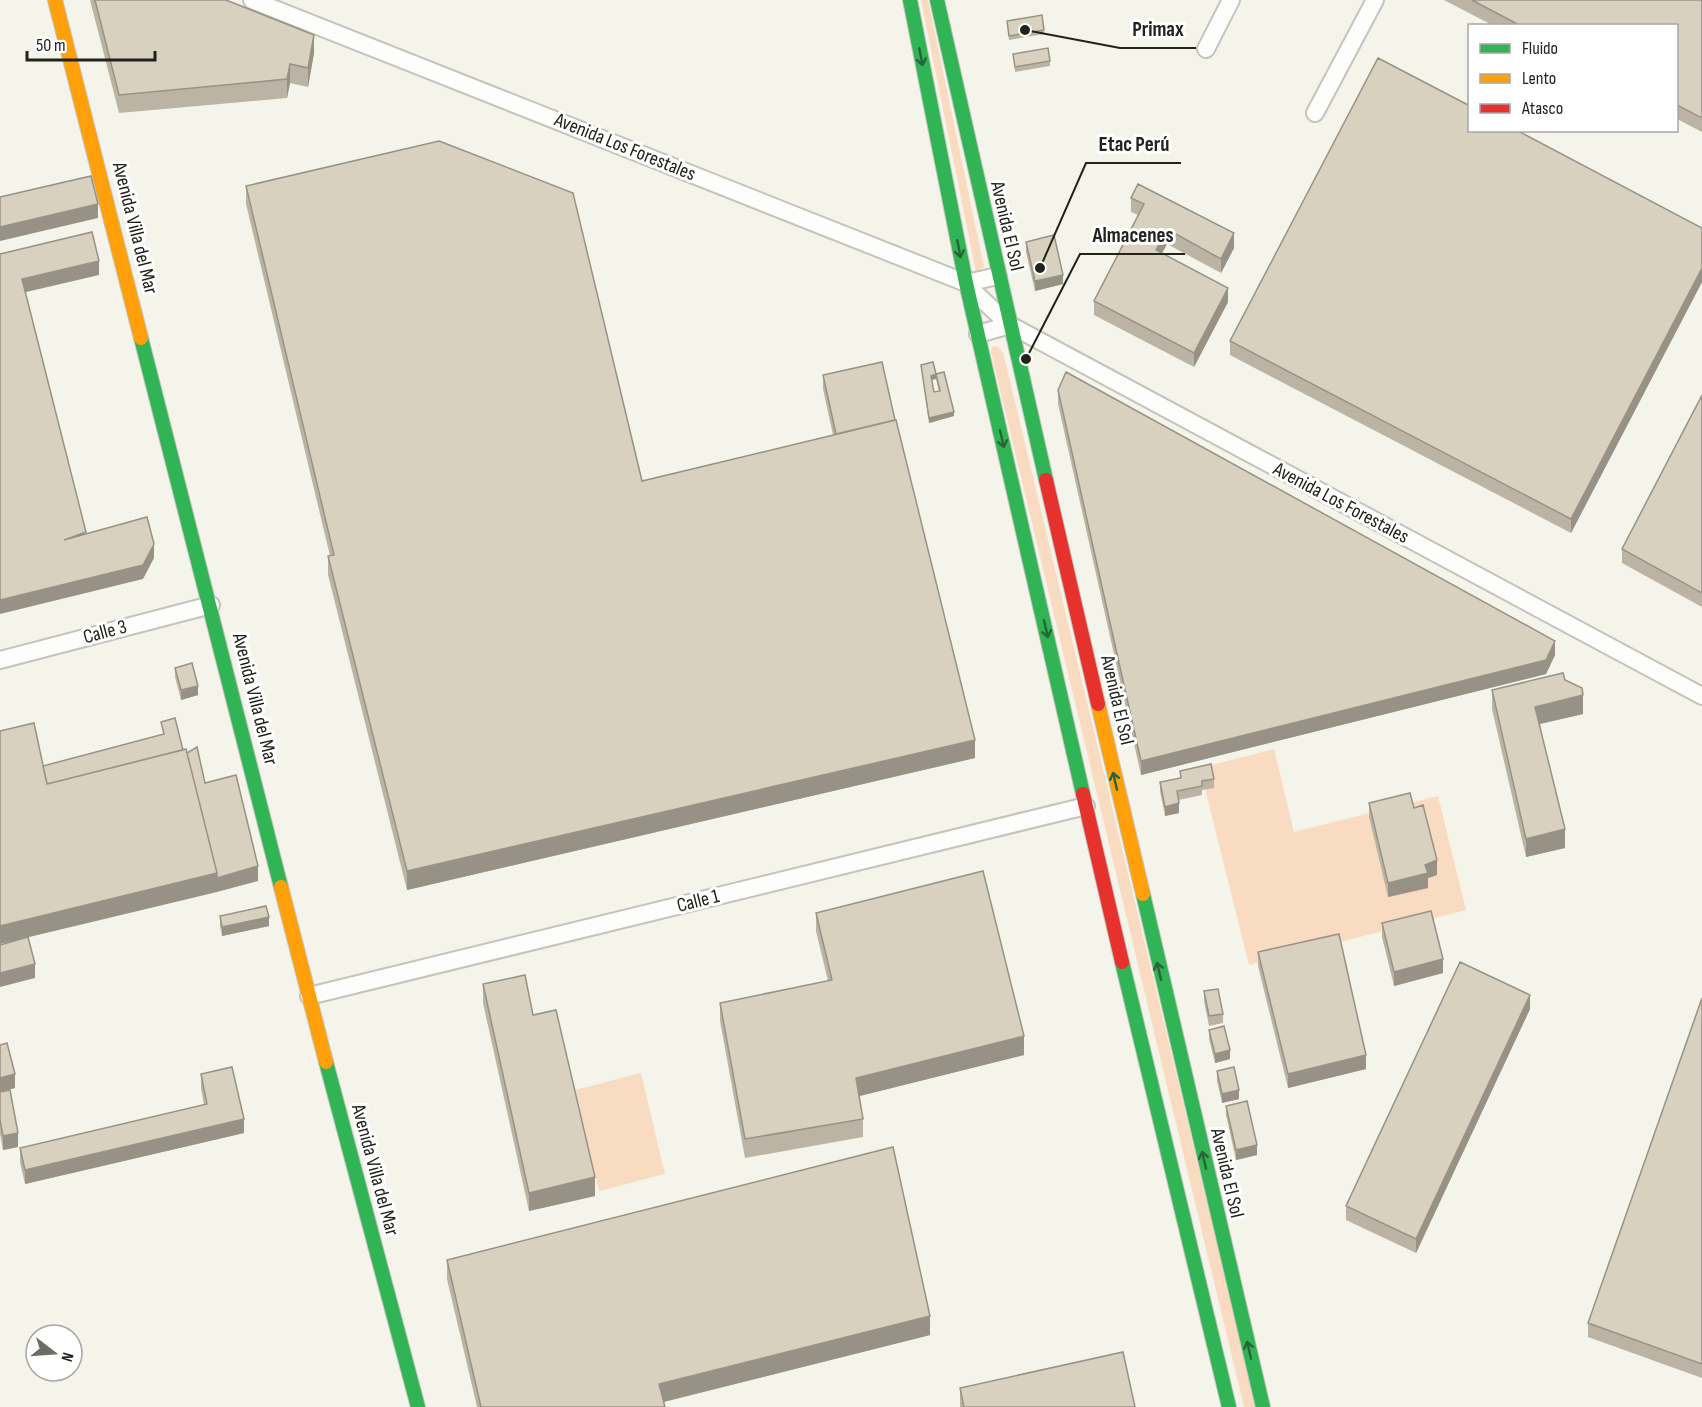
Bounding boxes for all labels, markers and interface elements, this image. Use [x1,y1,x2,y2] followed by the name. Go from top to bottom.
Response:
[1120,9,1196,48] callout: Primax
[1132,17,1184,42] text: Primax
[27,24,154,62] scale bar
[1468,24,1678,132] legend
[36,35,66,56] text: 50 m
[1522,38,1558,59] text: Fluido
[916,47,927,67] one-way arrow
[1522,68,1556,89] text: Lento
[1521,98,1563,119] text: Atasco
[550,107,699,186] street label: Avenida Los Forestales
[1086,124,1181,163] callout: Etac Perú
[1099,132,1170,157] text: Etac Perú
[107,159,163,297] street label: Avenida Villa del Mar
[985,178,1029,273] street label: Avenida El Sol
[1080,215,1185,254] callout: Almacenes
[1091,223,1174,248] text: Almacenes
[954,238,965,258] one-way arrow
[997,429,1008,448] one-way arrow
[1268,457,1413,549] street label: Avenida Los Forestales
[81,615,129,649] street label: Calle 3
[1040,619,1052,638] one-way arrow
[227,630,283,768] street label: Avenida Villa del Mar
[1095,652,1139,747] street label: Avenida El Sol
[1109,771,1121,790] one-way arrow
[674,884,722,918] street label: Calle 1
[1153,961,1165,980] one-way arrow
[346,1101,404,1239] street label: Avenida Villa del Mar
[1205,1125,1249,1220] street label: Avenida El Sol
[1198,1151,1210,1170] one-way arrow
[24,1323,84,1383] north arrow
[1243,1341,1255,1360] one-way arrow
[57,1350,77,1364] text: N

